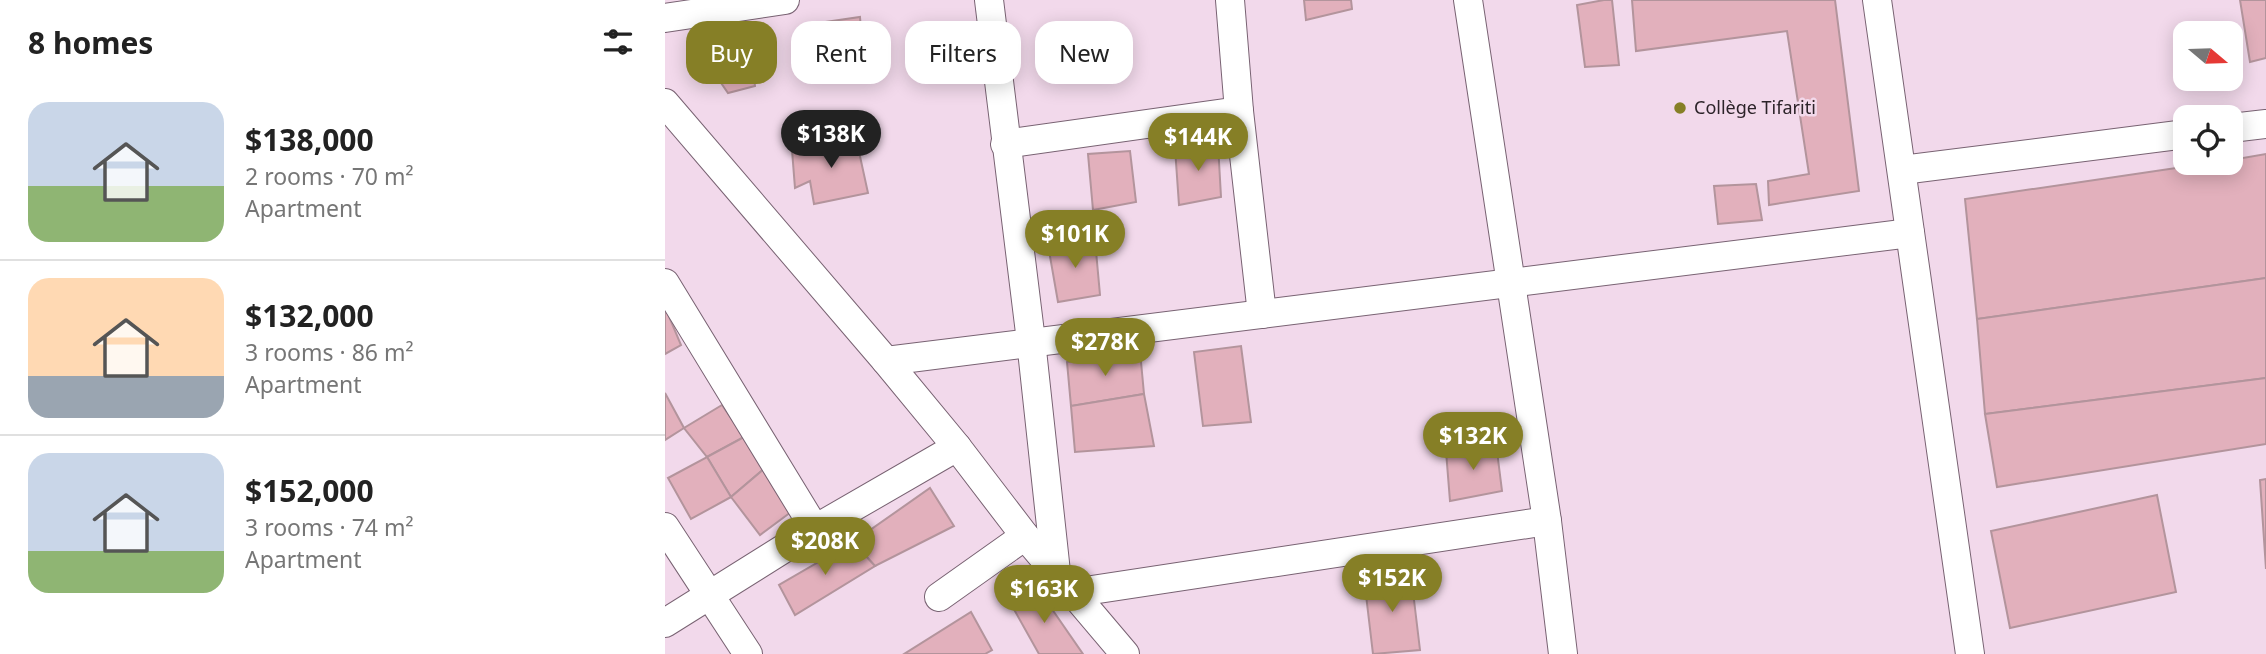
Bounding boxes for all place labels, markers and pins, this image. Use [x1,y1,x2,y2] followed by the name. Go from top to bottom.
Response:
[1694,95,1816,119] place label: Collège Tifariti
[1672,100,1688,116] marker: Collège Tifariti
[782,110,880,170] pin: $138K
[1149,114,1247,173] pin: $144K
[1026,210,1124,270] pin: $101K
[1056,318,1154,378] pin: $278K
[1424,412,1522,472] pin: $132K
[776,518,874,577] pin: $208K
[1343,554,1441,614] pin: $152K
[995,566,1093,625] pin: $163K

